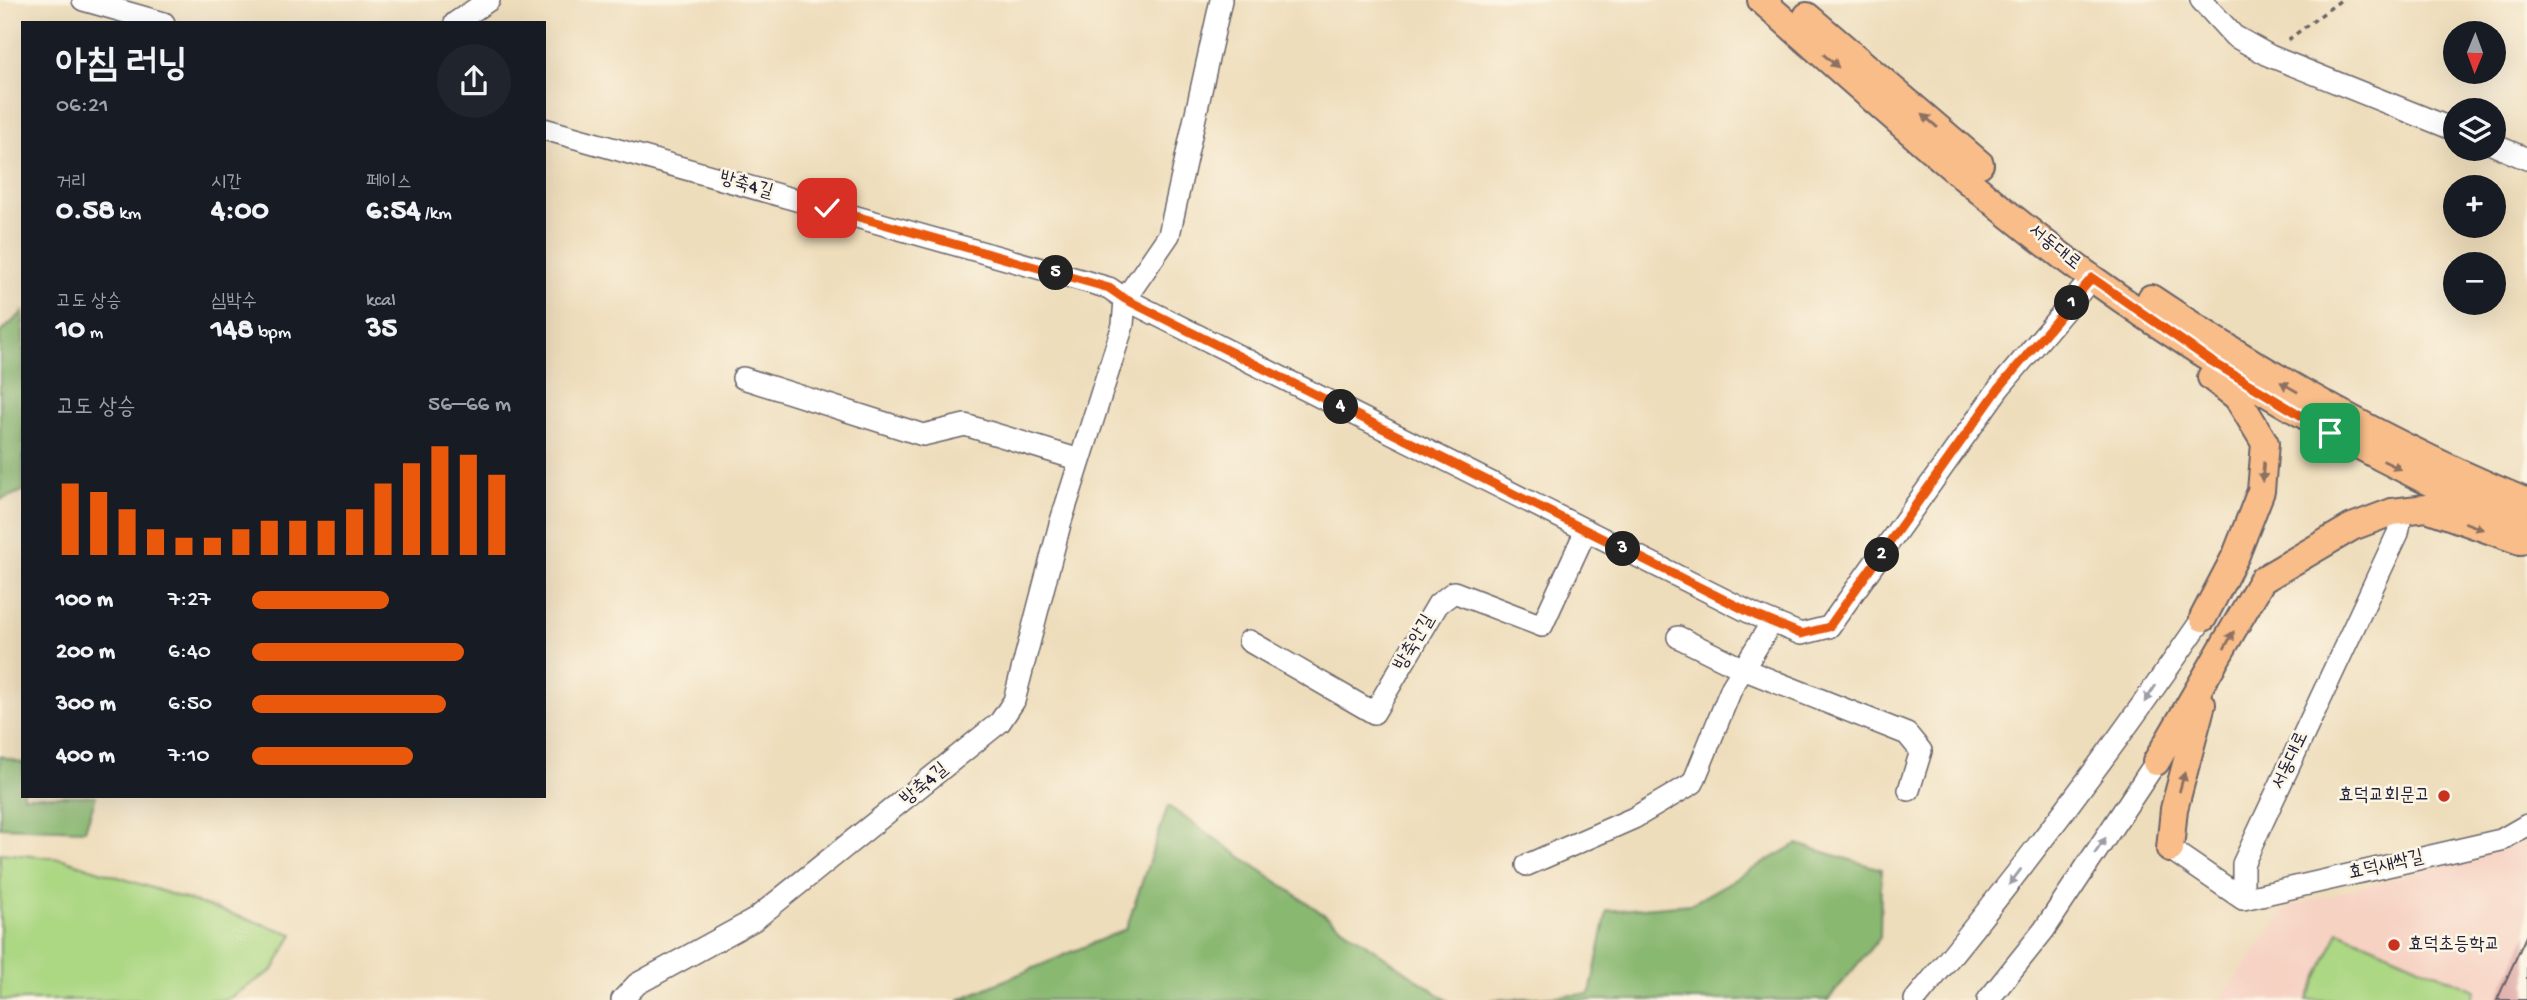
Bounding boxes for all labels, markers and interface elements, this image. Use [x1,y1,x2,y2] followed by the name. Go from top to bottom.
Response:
[2443,21,2506,84] north arrow
[2443,21,2506,315] map controls
[437,44,511,118] button: share
[56,45,187,89] text: 아침 러닝
[1823,53,1840,68] one-way arrow
[56,93,109,120] text: 06:21
[2443,98,2506,161] button: layers
[1921,114,1938,129] one-way arrow
[716,167,776,205] street label: 방축4길
[56,172,87,195] text: 거리
[211,172,242,195] text: 시간
[366,172,412,195] text: 페이스
[2443,175,2506,238] button: +
[797,178,857,238] pin
[808,189,846,227] icon: check
[56,195,115,230] text: 0.58
[211,195,269,230] text: 4:00
[366,195,421,230] text: 6:54
[115,203,141,226] text: km
[421,203,452,226] text: /km
[2023,220,2085,276] street label: 서동대로
[2443,252,2506,315] button: −
[1038,256,1074,290] pin: 5
[1051,261,1061,284] text: 5
[2054,286,2090,320] pin: 1
[366,290,396,313] text: kcal
[56,291,122,314] text: 고도 상승
[211,291,257,314] text: 심박수
[2068,291,2075,314] text: 1
[366,313,397,348] text: 35
[56,314,85,349] text: 10
[211,314,254,349] text: 148
[85,322,103,345] text: m
[254,322,291,345] text: bpm
[2280,380,2299,393] one-way arrow
[1324,390,1358,424] pin: 4
[428,392,511,419] text: 56–66 m
[56,395,135,422] text: 고도 상승
[1336,395,1345,418] text: 4
[2300,403,2360,463] pin
[2311,414,2349,452] icon: arrive
[2382,459,2402,470] one-way arrow
[2257,462,2268,484] one-way arrow
[2463,520,2484,531] one-way arrow
[1606,532,1640,566] pin: 3
[1618,537,1627,560] text: 3
[1864,538,1899,572] pin: 2
[1877,543,1886,566] text: 2
[56,587,113,614] text: 100 m
[168,587,210,614] text: 7:27
[1390,611,1440,675] street label: 방축안길
[2223,631,2235,650] one-way arrow
[56,639,115,666] text: 200 m
[168,639,211,666] text: 6:40
[2143,685,2157,703] one-way arrow
[56,691,116,718] text: 300 m
[168,691,212,718] text: 6:50
[2268,728,2314,794] street label: 서동대로
[56,743,115,770] text: 400 m
[168,743,210,770] text: 7:10
[897,759,953,811] street label: 방축4길
[2177,771,2187,792] one-way arrow
[2338,785,2430,808] place label: 효덕교회문고
[2436,788,2452,804] marker: 효덕교회문고
[2093,837,2107,855] one-way arrow
[2346,846,2426,886] street label: 효덕새싹길
[2008,868,2022,886] one-way arrow
[2408,934,2500,957] place label: 효덕초등학교
[2386,937,2402,953] marker: 효덕초등학교

